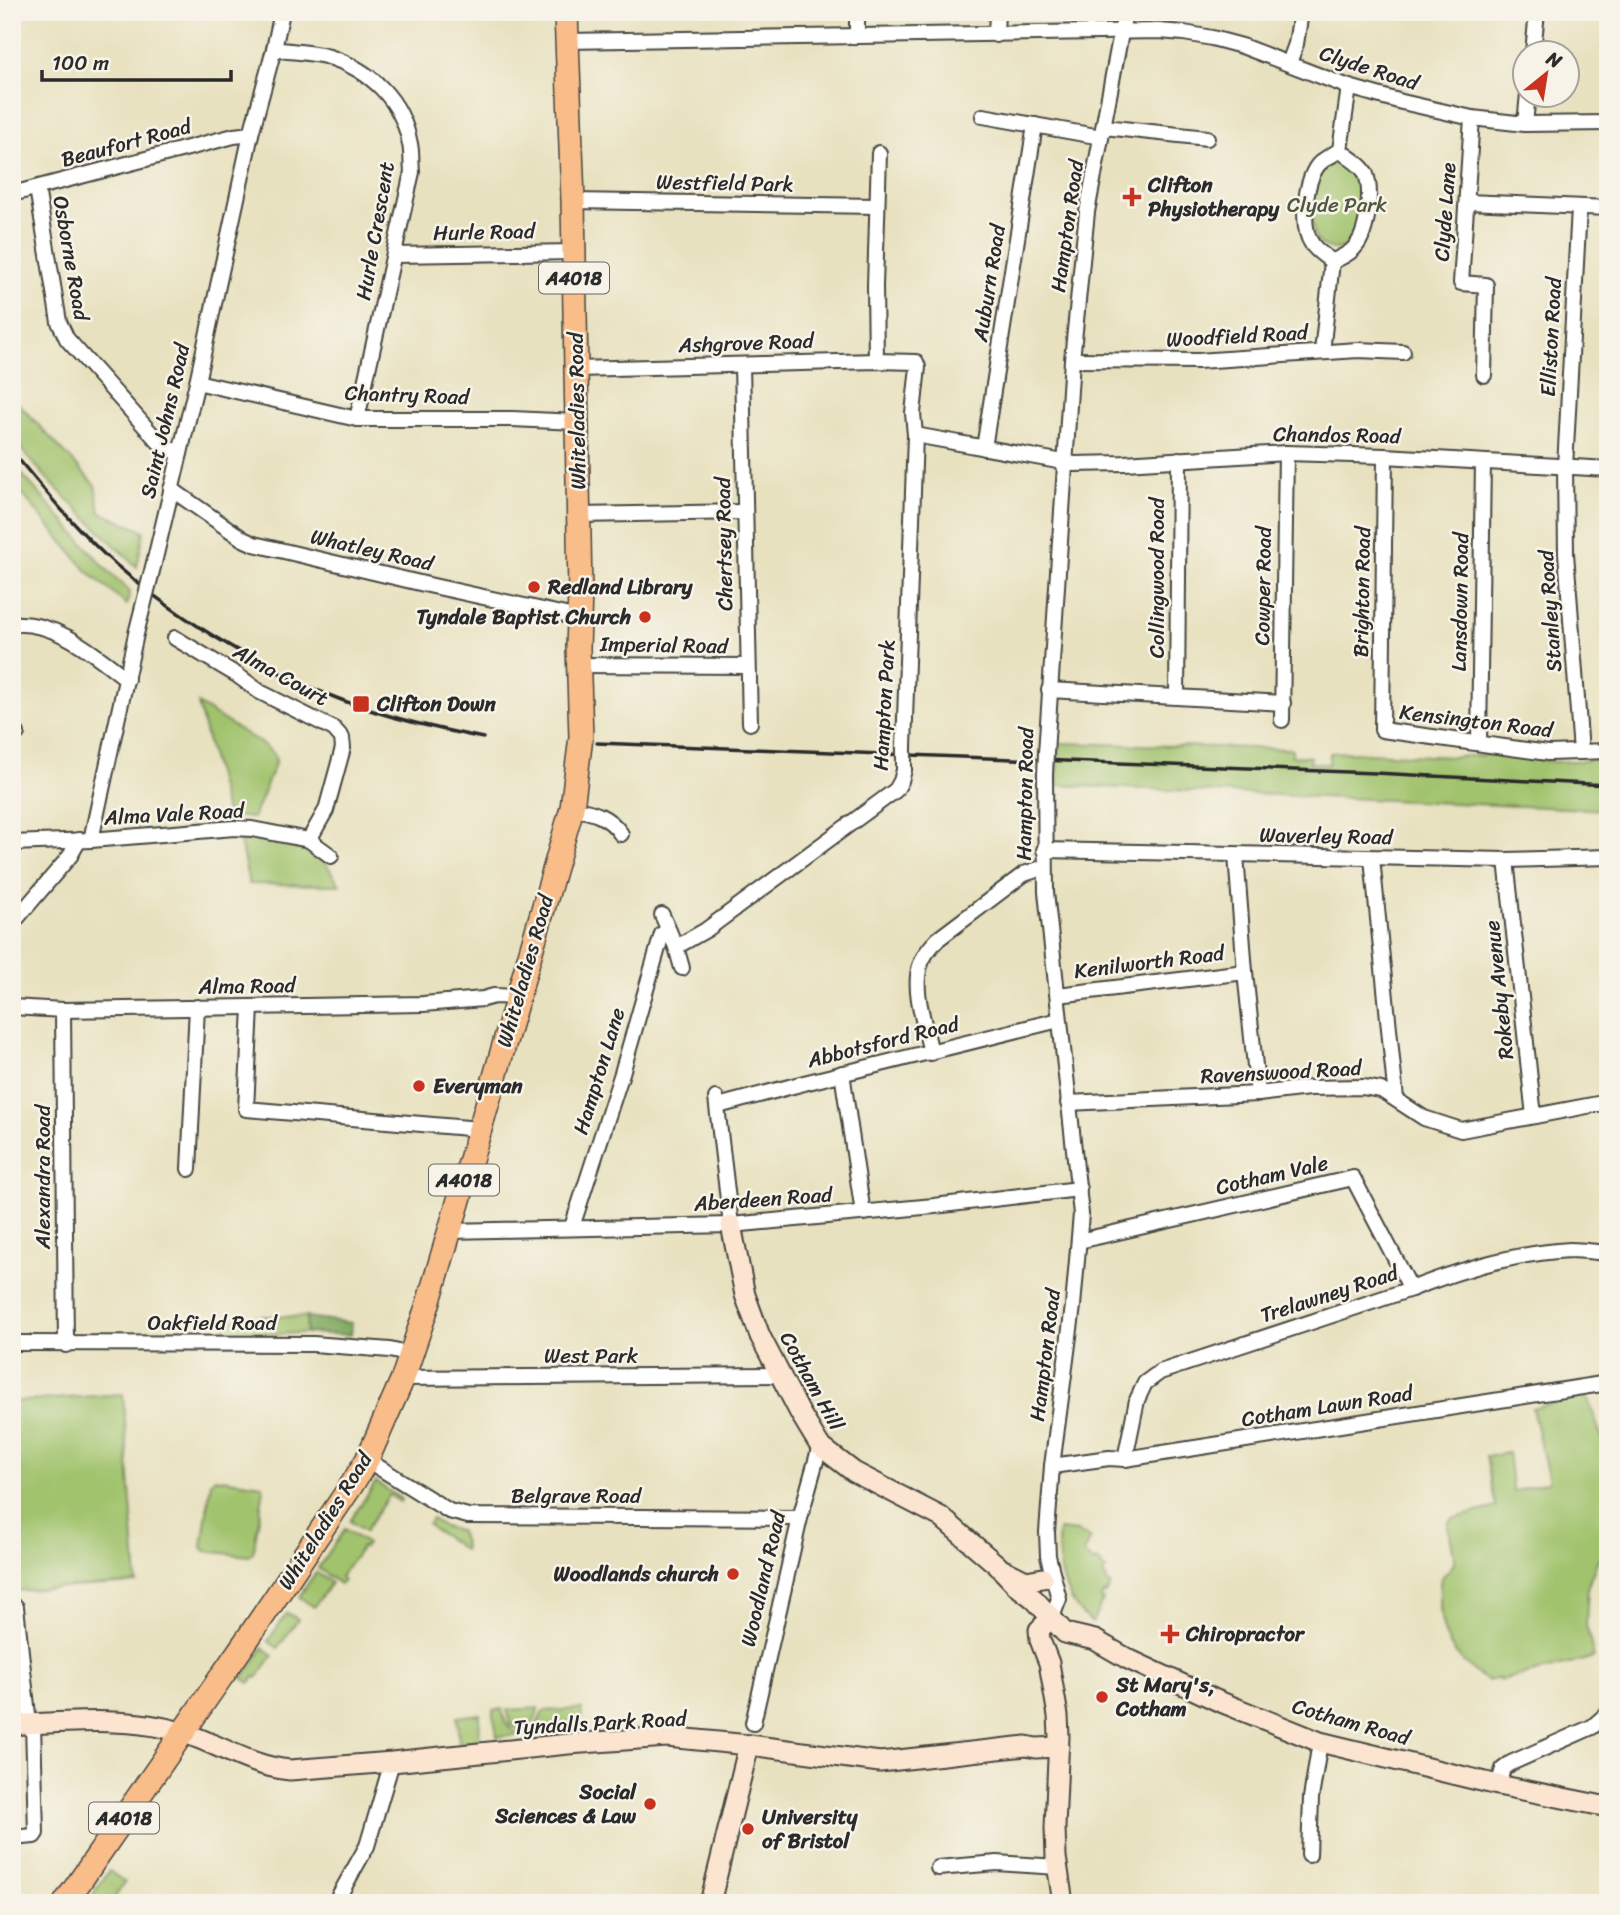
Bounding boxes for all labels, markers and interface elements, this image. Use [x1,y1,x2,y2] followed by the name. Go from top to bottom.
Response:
[1314,34,1425,102] street label: Clyde Road
[42,38,231,82] scale bar
[1512,38,1582,108] north arrow
[1539,42,1569,78] text: N
[52,44,109,82] text: 100 m
[57,107,197,179] street label: Beaufort Road
[1039,155,1095,295] street label: Hampton Road
[344,159,406,303] street label: Hurle Crescent
[1423,161,1467,263] street label: Clyde Lane
[656,163,794,203] street label: Westfield Park
[1147,166,1280,228] place label: Clifton Physiotherapy
[1287,186,1387,224] park label: Clyde Park
[1122,187,1142,207] marker: Clifton Physiotherapy
[41,193,101,325] street label: Osborne Road
[433,212,537,252] street label: Hurle Road
[961,220,1017,345] street label: Auburn Road
[539,262,609,294] road number: A4018
[1529,274,1573,398] street label: Elliston Road
[1165,313,1311,359] street label: Woodfield Road
[677,322,816,364] street label: Ashgrove Road
[557,330,597,490] street label: Whiteladies Road
[129,338,202,502] street label: Saint Johns Road
[344,374,472,416] street label: Chantry Road
[1273,415,1403,455] street label: Chandos Road
[704,475,744,611] street label: Chertsey Road
[1138,496,1176,658] street label: Collingwood Road
[307,517,439,583] street label: Whatley Road
[1243,524,1283,646] street label: Cowper Road
[1342,524,1382,658] street label: Brighton Road
[1440,530,1480,672] street label: Lansdown Road
[1527,547,1573,673] street label: Stanley Road
[547,568,694,606] place label: Redland Library
[526,579,542,595] marker: Redland Library
[416,598,631,636] place label: Tyndale Baptist Church
[637,609,653,625] marker: Tyndale Baptist Church
[599,625,730,665] street label: Imperial Road
[225,633,336,717] street label: Alma Court
[862,638,906,772] street label: Hampton Park
[376,685,496,723] place label: Clifton Down
[1397,693,1557,749] street label: Kensington Road
[351,694,371,714] marker: Clifton Down
[1005,725,1045,861] street label: Hampton Road
[102,791,247,837] street label: Alma Vale Road
[1259,816,1395,856] street label: Waverley Road
[485,888,565,1052] street label: Whiteladies Road
[1473,918,1525,1062] street label: Rokeby Avenue
[1072,934,1228,990] street label: Kenilworth Road
[197,966,298,1006] street label: Alma Road
[562,1003,636,1139] street label: Hampton Lane
[802,1004,965,1079] street label: Abbotsford Road
[1200,1049,1364,1095] street label: Ravenswood Road
[433,1067,523,1105] place label: Everyman
[411,1078,427,1094] marker: Everyman
[24,1103,62,1250] street label: Alexandra Road
[1212,1144,1332,1206] street label: Cotham Vale
[429,1164,499,1196] road number: A4018
[692,1175,835,1223] street label: Aberdeen Road
[1255,1253,1405,1334] street label: Trelawney Road
[1018,1285,1072,1423] street label: Hampton Road
[148,1304,278,1342] street label: Oakfield Road
[769,1324,855,1439] street label: Cotham Hill
[544,1337,639,1375] street label: West Park
[1239,1373,1417,1438] street label: Cotham Lawn Road
[267,1443,384,1598] street label: Whiteladies Road
[511,1477,643,1515] street label: Belgrave Road
[729,1506,797,1651] street label: Woodland Road
[553,1555,719,1593] place label: Woodlands church
[725,1566,741,1582] marker: Woodlands church
[1185,1615,1306,1653] place label: Chiropractor
[1160,1624,1180,1644] marker: Chiropractor
[1115,1666,1215,1728] place label: St Mary's, Cotham
[1288,1687,1416,1757] street label: Cotham Road
[1094,1689,1110,1705] marker: St Mary's, Cotham
[513,1699,689,1746] street label: Tyndalls Park Road
[494,1773,637,1835] place label: Social Sciences & Law
[642,1796,658,1812] marker: Social Sciences & Law
[762,1798,859,1860] place label: University of Bristol
[89,1802,159,1834] road number: A4018
[740,1821,756,1837] marker: University of Bristol

